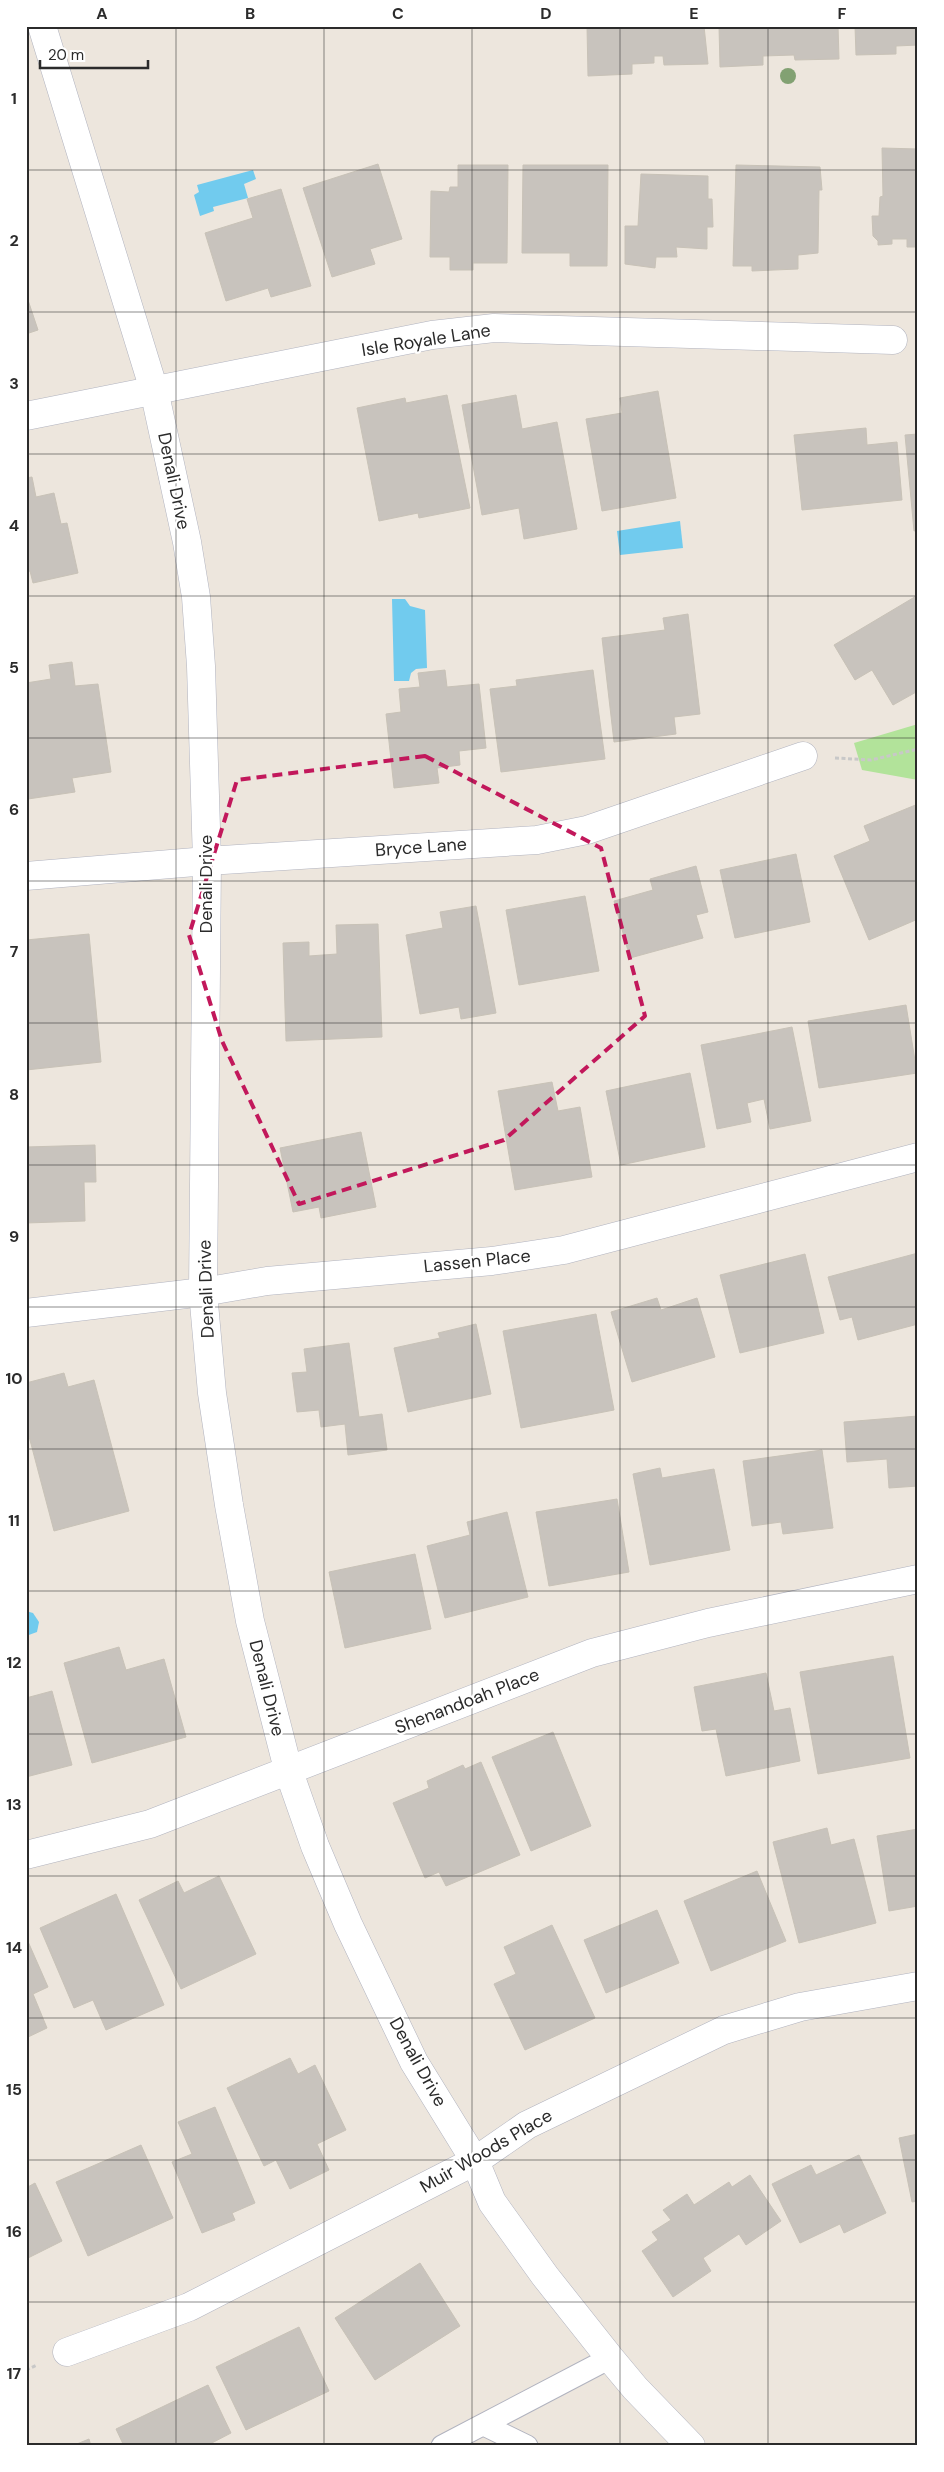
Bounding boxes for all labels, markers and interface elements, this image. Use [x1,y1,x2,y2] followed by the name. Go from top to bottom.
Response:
[96,3,108,24] text: A
[245,3,255,24] text: B
[392,3,404,24] text: C
[540,3,552,24] text: D
[689,3,699,24] text: E
[838,3,847,24] text: F
[40,38,148,70] scale bar
[48,45,84,65] text: 20 m
[11,88,17,109] text: 1
[9,230,19,251] text: 2
[360,318,492,362] street label: Isle Royale Lane
[9,373,19,394] text: 3
[152,430,196,532] street label: Denali Drive
[9,515,19,536] text: 4
[9,657,19,678] text: 5
[9,799,19,820] text: 6
[374,832,468,862] street label: Bryce Lane
[194,835,218,933] street label: Denali Drive
[10,941,19,962] text: 7
[9,1084,19,1105] text: 8
[9,1226,19,1247] text: 9
[192,1239,220,1339] street label: Denali Drive
[422,1243,532,1279] street label: Lassen Place
[5,1368,23,1389] text: 10
[8,1510,20,1531] text: 11
[243,1637,291,1739] street label: Denali Drive
[6,1652,22,1673] text: 12
[391,1662,543,1740] street label: Shenandoah Place
[6,1794,22,1815] text: 13
[6,1937,22,1958] text: 14
[384,2013,452,2111] street label: Denali Drive
[6,2079,22,2100] text: 15
[416,2103,556,2199] street label: Muir Woods Place
[6,2221,22,2242] text: 16
[7,2363,22,2384] text: 17

